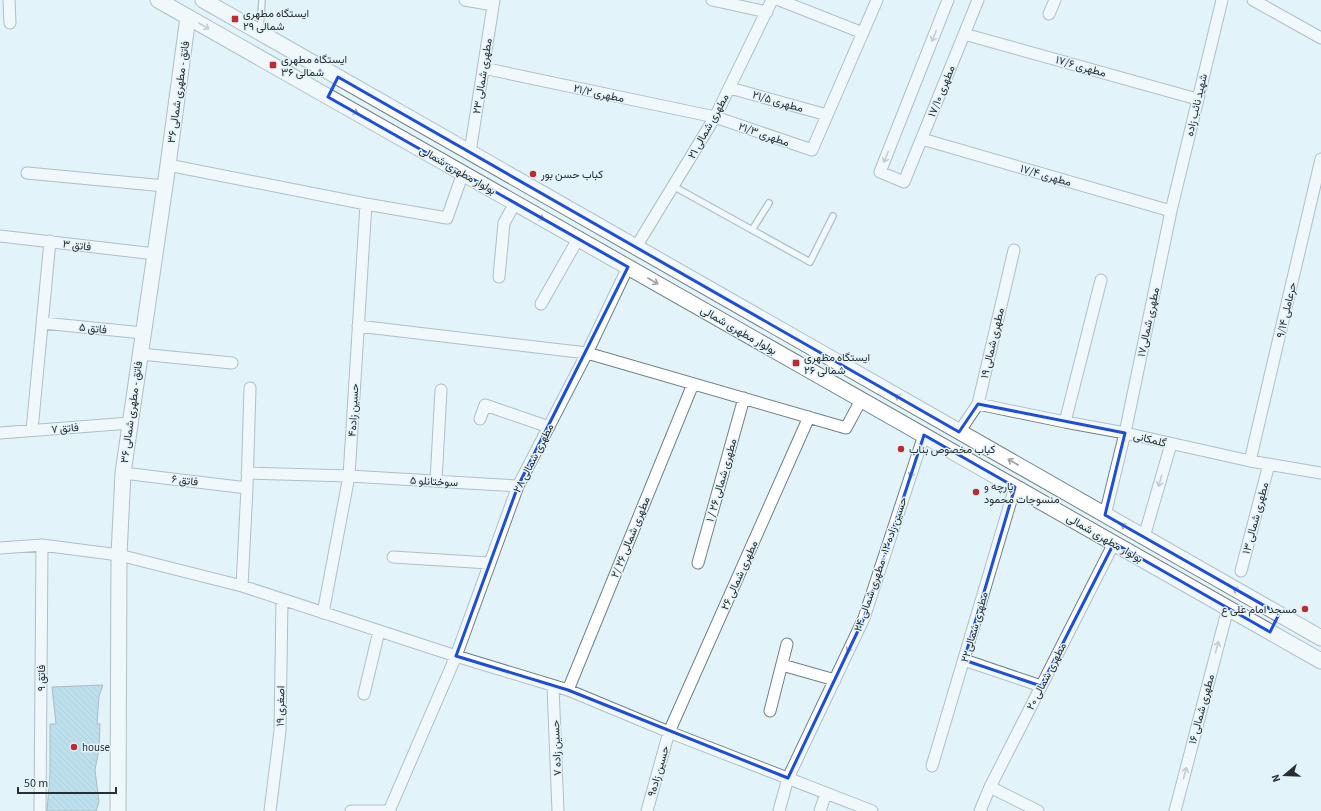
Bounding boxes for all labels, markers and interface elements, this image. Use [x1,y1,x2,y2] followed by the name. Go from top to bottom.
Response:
[243,6,309,34] place label: ایستگاه مطهری شمالی ۲۹
[230,14,240,24] marker: ایستگاه مطهری شمالی ۲۹
[198,23,210,31] one-way arrow
[929,30,937,42] one-way arrow
[469,37,496,115] street label: مطهری شمالی ۲۳
[164,40,193,144] street label: فاتق - مطهری شمالی ۳۶
[281,52,347,80] place label: ایستگاه مطهری شمالی ۳۶
[1054,52,1108,81] street label: مطهری ۱۷/۶
[268,60,278,70] marker: ایستگاه مطهری شمالی ۳۶
[924,63,959,119] street label: مطهری ۱۷/۱۰
[1182,72,1211,138] street label: شهید نائب زاده
[572,81,626,106] street label: مطهری ۲۱/۲
[751,87,805,116] street label: مطهری ۲۱/۵
[684,91,733,161] street label: مطهری شمالی ۲۱
[347,108,359,116] one-way arrow
[736,119,791,150] street label: مطهری ۲۱/۳
[417,142,499,198] street label: بولوار مطهری شمالی
[881,150,889,162] one-way arrow
[1018,161,1073,190] street label: مطهری ۱۷/۴
[540,167,603,182] place label: كباب حسن بور
[528,169,538,179] marker: كباب حسن بور
[533,213,545,221] one-way arrow
[62,236,92,255] street label: فاتق ۳
[646,278,658,285] one-way arrow
[1273,281,1300,339] street label: حرعاملی ۹/۱۴
[1134,286,1163,358] street label: مطهری شمالی۱۷
[698,302,780,358] street label: بولوار مطهری شمالی
[977,306,1008,380] street label: مطهری شمالی ۱۹
[78,320,108,337] street label: فاتق ۵
[804,350,870,378] place label: ایستگاه مطهری شمالی ۲۶
[791,358,801,368] marker: ایستگاه مطهری شمالی ۲۶
[117,360,146,464] street label: فاتق - مطهری شمالی ۳۶
[345,383,362,437] street label: حسین زاده۴
[894,393,906,401] one-way arrow
[51,420,79,437] street label: فاتق ۷
[510,421,557,495] street label: مطهری شمالی ۲۸
[1132,428,1168,451] street label: گلمکانی
[702,437,741,523] street label: مطهری شمالی ۲۶ / ۱
[909,442,996,457] place label: كباب مخصوص بناب
[896,444,906,454] marker: كباب مخصوص بناب
[1007,458,1019,466] one-way arrow
[907,466,915,478] one-way arrow
[171,471,199,490] street label: فاتق ۶
[409,473,459,490] street label: سوختانلو ۵
[1156,475,1163,488] one-way arrow
[984,479,1060,507] place label: پارچه و منسوجات محمود
[1239,480,1272,556] street label: مطهری شمالی ۱۳
[971,487,981,497] marker: پارچه و منسوجات محمود
[607,494,654,580] street label: مطهری شمالی ۲۶ /۲
[850,495,911,633] street label: حسین زاده ۱۲ - مطهری شمالی ۲۴
[1064,510,1146,566] street label: بولوار مطهری شمالی
[1120,522,1132,530] one-way arrow
[717,538,762,612] street label: مطهری شمالی ۲۶
[1233,587,1245,595] one-way arrow
[957,590,992,664] street label: مطهری شمالی۲۲
[1221,602,1297,617] place label: مسجد امام علی ع
[1300,604,1310,614] marker: مسجد امام علی ع
[1023,640,1070,712] street label: مطهری شمالی ۲۰
[846,641,853,653] one-way arrow
[1214,641,1222,654] one-way arrow
[34,665,49,691] street label: فاتق ۹
[1185,672,1218,746] street label: مطهری شمالی ۱۶
[273,686,288,727] street label: اصغری ۱۹
[548,720,565,776] street label: حسین زاده ۷
[82,740,111,755] place label: house
[69,742,79,752] marker: house
[644,744,673,798] street label: حسین زاده۹
[1265,755,1305,795] north arrow
[1181,767,1189,780] one-way arrow
[18,769,116,795] scale bar
[1268,772,1284,784] text: N
[24,775,48,792] text: 50 m

